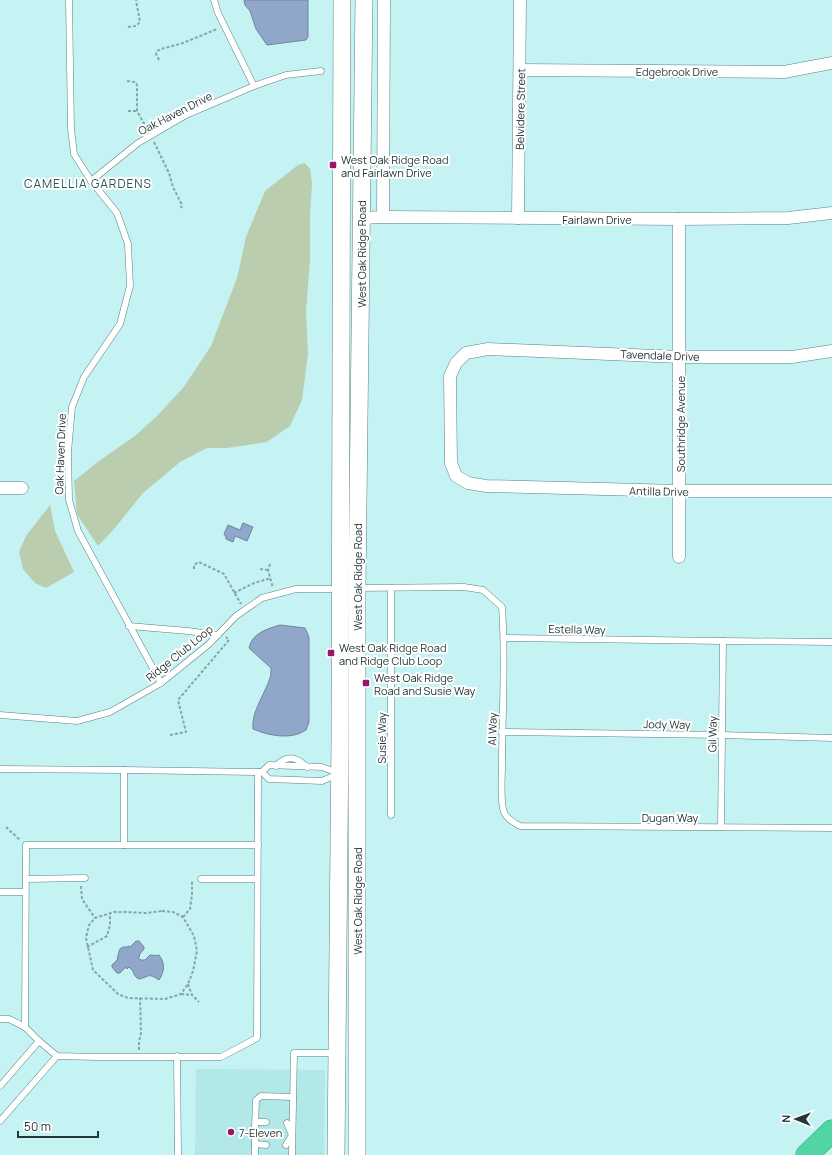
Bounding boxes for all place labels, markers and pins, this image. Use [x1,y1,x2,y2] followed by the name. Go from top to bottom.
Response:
[341,152,448,180] place label: West Oak Ridge Road and Fairlawn Drive
[328,160,338,170] marker: West Oak Ridge Road and Fairlawn Drive
[339,640,446,668] place label: West Oak Ridge Road and Ridge Club Loop
[326,648,336,658] marker: West Oak Ridge Road and Ridge Club Loop
[374,670,475,698] place label: West Oak Ridge Road and Susie Way
[361,678,371,688] marker: West Oak Ridge Road and Susie Way
[239,1125,282,1140] place label: 7-Eleven
[226,1127,236,1137] marker: 7-Eleven

